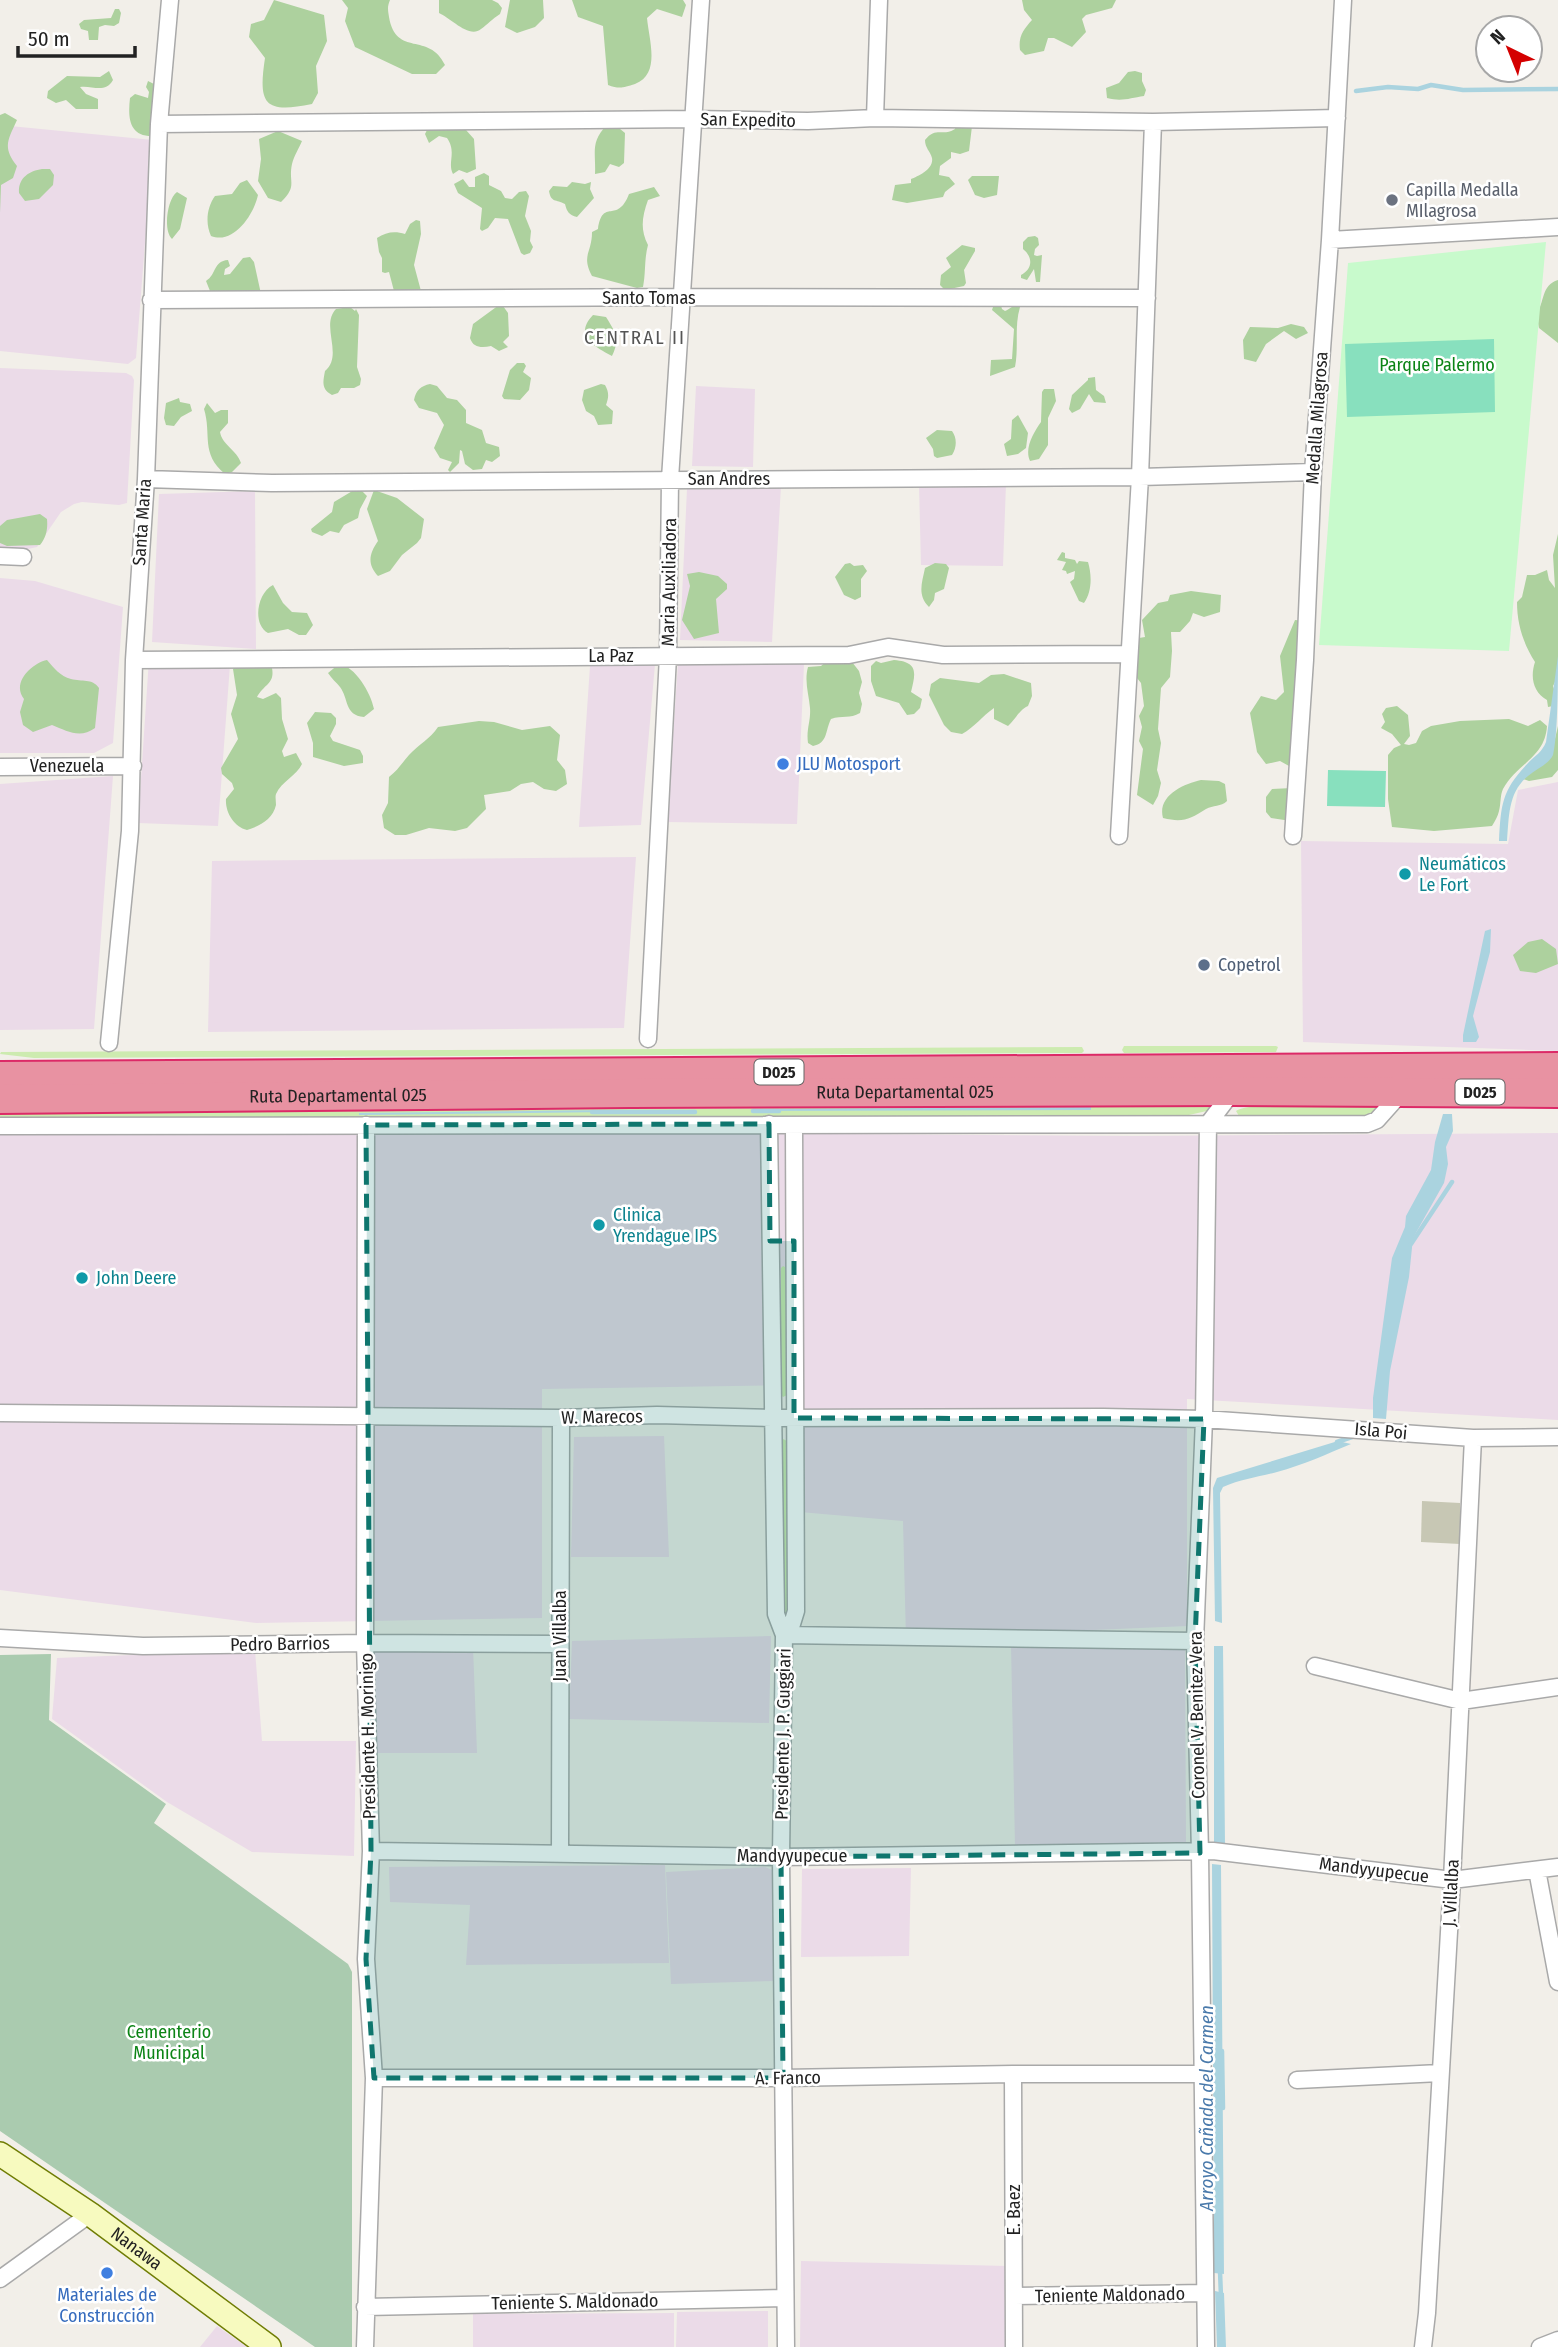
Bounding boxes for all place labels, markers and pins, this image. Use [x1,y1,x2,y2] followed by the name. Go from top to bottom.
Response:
[1406,179,1519,222] place label: Capilla Medalla MIlagrosa
[1384,192,1400,208] marker: Capilla Medalla MIlagrosa
[797,753,901,775] place label: JLU Motosport
[775,756,791,772] marker: JLU Motosport
[1419,853,1506,896] place label: Neumáticos Le Fort
[1397,866,1413,882] marker: Neumáticos Le Fort
[1218,954,1281,976] place label: Copetrol
[1196,957,1212,973] marker: Copetrol
[613,1204,717,1247] place label: Clinica Yrendague IPS
[591,1217,607,1233] marker: Clinica Yrendague IPS
[96,1267,177,1289] place label: John Deere
[74,1270,90,1286] marker: John Deere
[99,2265,115,2281] marker: Materiales de Construcción
[57,2284,157,2327] place label: Materiales de Construcción

